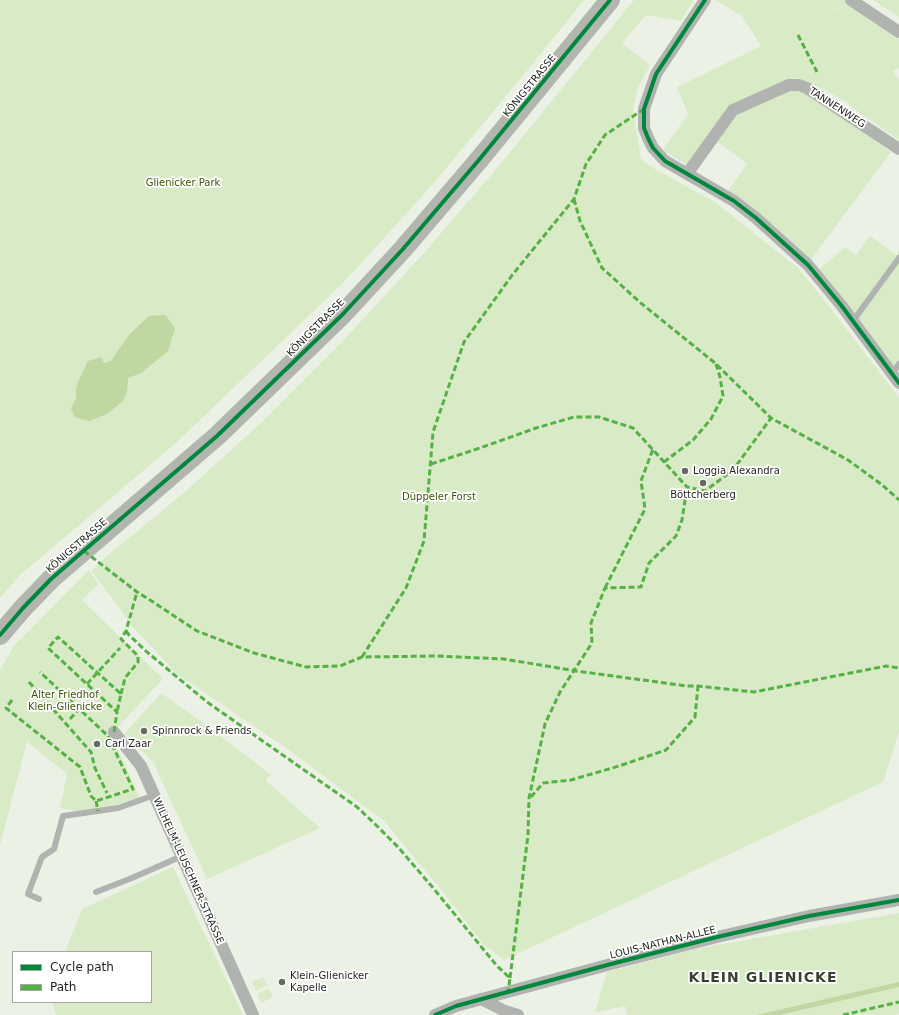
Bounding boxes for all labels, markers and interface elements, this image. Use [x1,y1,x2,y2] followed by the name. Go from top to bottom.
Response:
[501,52,559,120] street label: KÖNIGSTRASSE
[807,85,867,131] street label: TANNENWEG
[146,177,220,189] park label: Glienicker Park
[285,297,347,359] street label: KÖNIGSTRASSE
[693,465,780,477] place label: Loggia Alexandra
[680,466,690,476] marker: Loggia Alexandra
[698,478,708,488] marker: Böttcherberg
[670,489,736,501] place label: Böttcherberg
[402,491,476,503] park label: Düppeler Forst
[44,516,110,576] street label: KÖNIGSTRASSE
[28,689,102,712] park label: Alter Friedhof Klein-Glienicke
[152,725,252,737] place label: Spinnrock & Friends
[139,726,149,736] marker: Spinnrock & Friends
[105,738,151,750] place label: Carl Zaar
[92,739,102,749] marker: Carl Zaar
[150,796,226,946] street label: WILHELM-LEUSCHNER-STRASSE
[609,924,717,962] street label: LOUIS-NATHAN-ALLEE
[12,951,152,1003] legend
[50,960,114,974] text: Cycle path
[290,970,368,994] place label: Klein-Glienicker Kapelle
[689,970,837,986] district label: KLEIN GLIENICKE
[277,977,287,987] marker: Klein-Glienicker Kapelle
[50,980,76,994] text: Path

